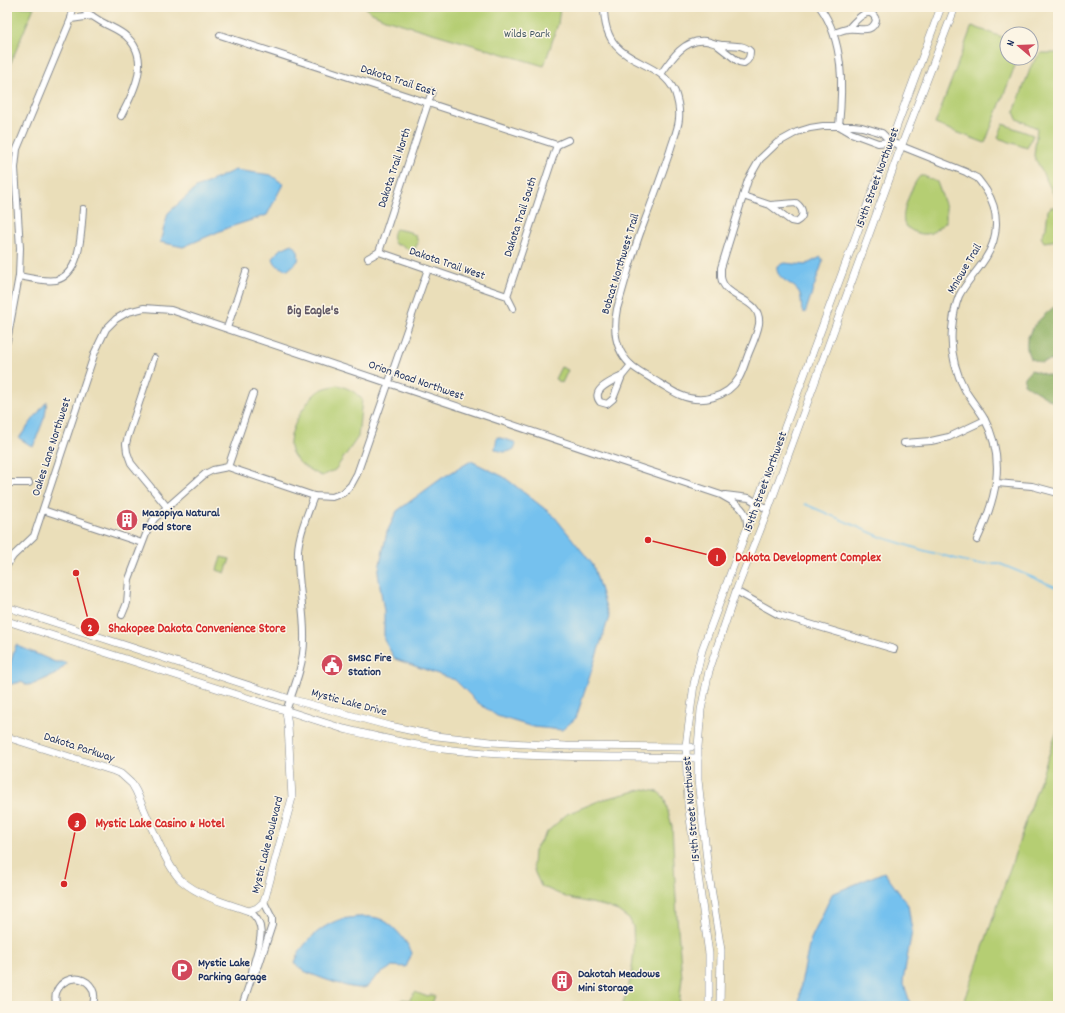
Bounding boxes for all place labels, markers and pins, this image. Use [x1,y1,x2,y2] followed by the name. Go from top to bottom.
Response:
[142,505,220,536] place label: Mazopiya Natural Food Store
[114,507,140,533] building icon: Mazopiya Natural Food Store
[707,544,888,569] callout: Dakota Development Complex
[80,615,293,640] callout: Shakopee Dakota Convenience Store
[348,650,392,681] place label: SMSC Fire Station
[319,652,345,678] public building icon: SMSC Fire Station
[67,810,232,835] callout: Mystic Lake Casino & Hotel
[198,955,267,986] place label: Mystic Lake Parking Garage
[169,957,195,983] parking icon: Mystic Lake Parking Garage
[578,966,660,997] place label: Dakotah Meadows Mini Storage
[549,968,575,994] building icon: Dakotah Meadows Mini Storage

